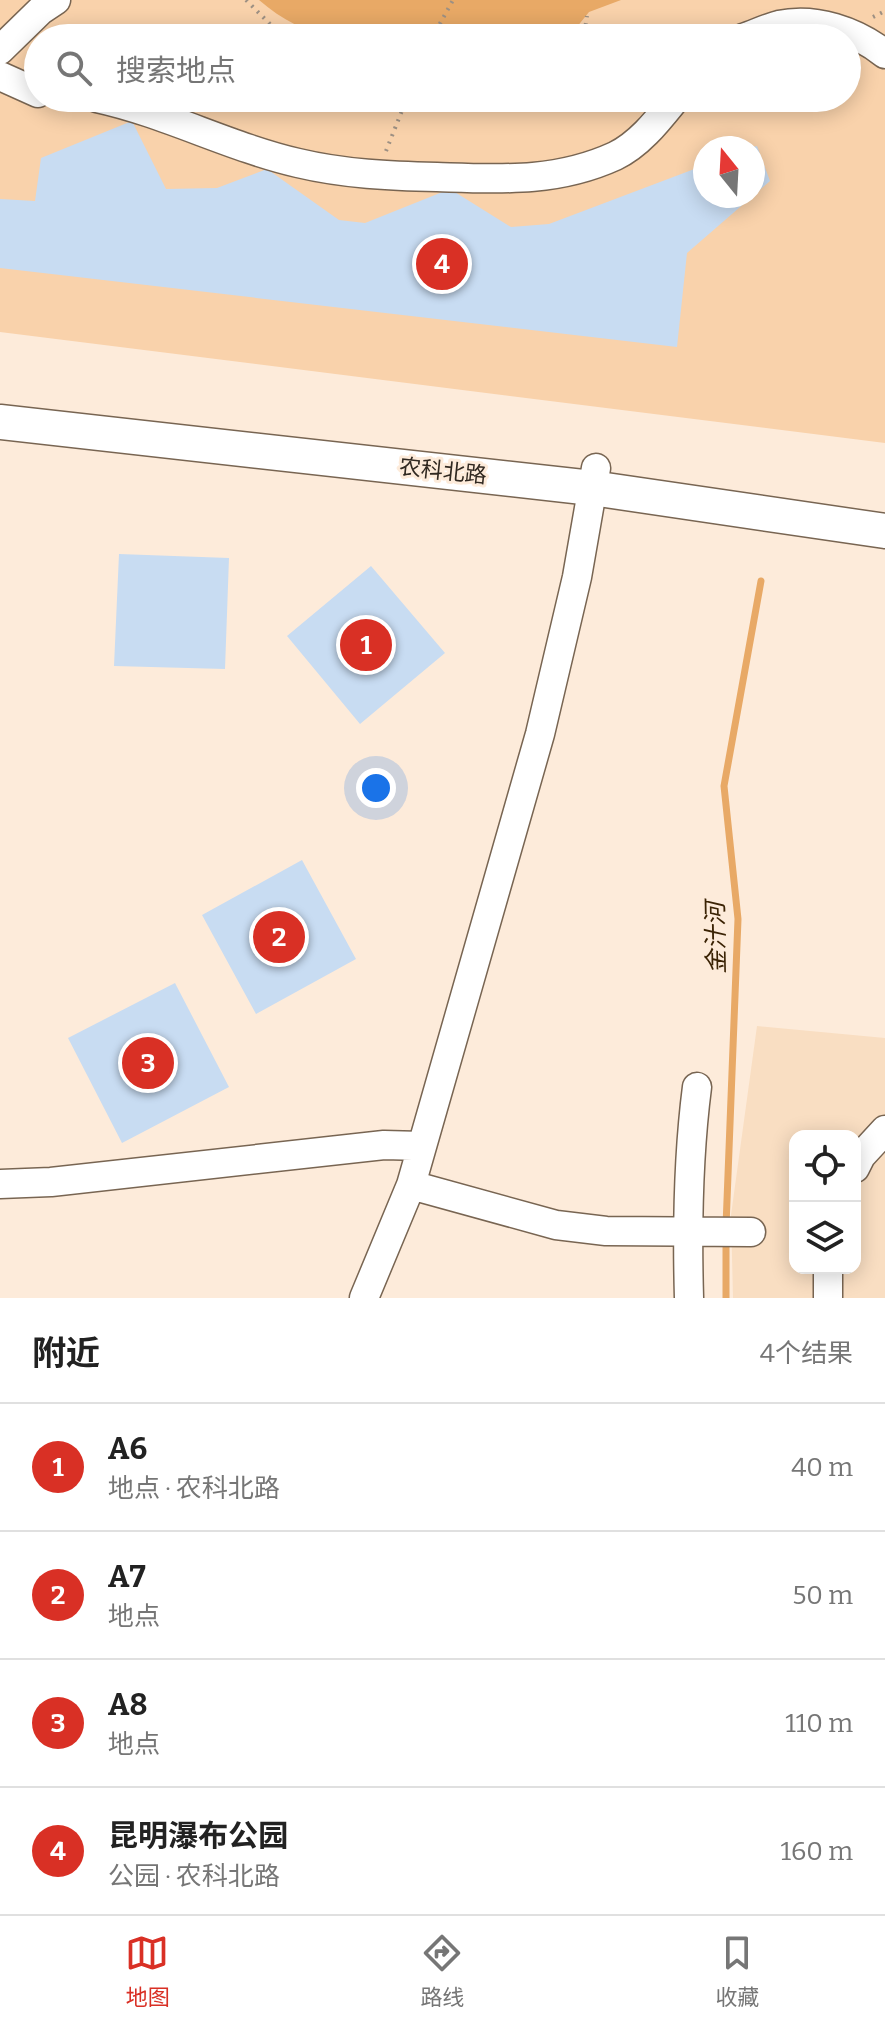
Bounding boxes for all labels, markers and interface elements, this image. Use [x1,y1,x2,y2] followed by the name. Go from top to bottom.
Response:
[24,24,861,112] search box
[52,46,96,90] icon: search
[116,53,236,89] text: 搜索地点
[693,136,765,208] north arrow
[416,234,468,294] pin: 4
[398,453,488,489] street label: 农科北路
[340,615,392,675] pin: 1
[356,768,396,808] your location
[701,898,731,974] water label: 金汁河
[253,907,305,967] pin: 2
[122,1033,174,1093] pin: 3
[789,1130,861,1274] map controls
[789,1130,861,1202] button: locate
[789,1202,861,1274] button: layers
[32,1333,100,1374] text: 附近
[760,1338,853,1369] text: 4个结果
[108,1431,147,1467] text: A6
[52,1452,64,1483] text: 1
[791,1452,853,1483] text: 40 m
[108,1473,280,1504] text: 地点 · 农科北路
[108,1559,146,1595] text: A7
[51,1580,65,1611] text: 2
[792,1580,853,1611] text: 50 m
[108,1601,160,1632] text: 地点
[108,1687,147,1723] text: A8
[51,1708,65,1739] text: 3
[785,1708,853,1739] text: 110 m
[108,1729,160,1760] text: 地点
[108,1818,288,1854] text: 昆明瀑布公园
[50,1836,66,1867] text: 4
[781,1836,853,1867] text: 160 m
[108,1861,280,1892] text: 公园 · 农科北路
[125,1931,170,2011] tab: 地图
[420,1931,465,2011] tab: 路线
[715,1931,760,2011] tab: 收藏

